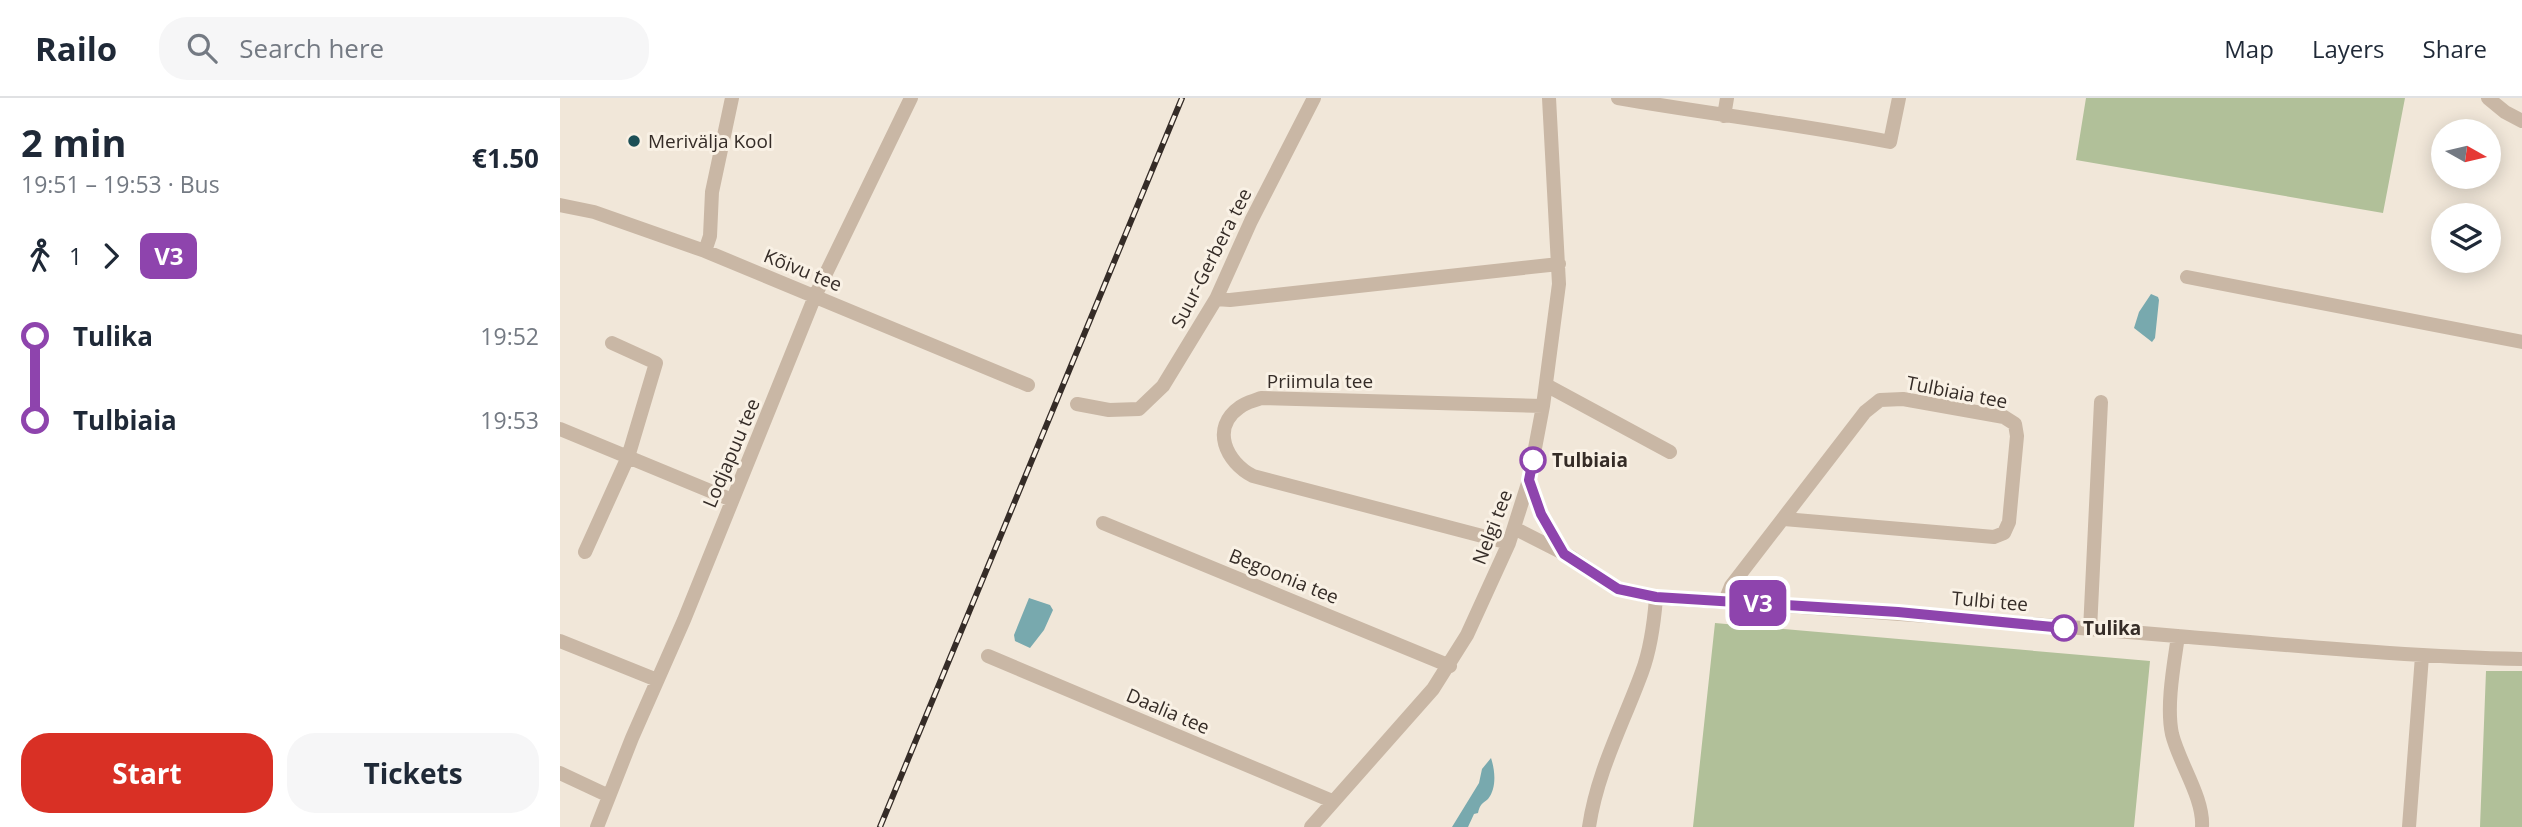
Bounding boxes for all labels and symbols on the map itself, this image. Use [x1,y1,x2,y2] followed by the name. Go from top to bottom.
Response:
[2431,119,2501,189] north arrow
[648,128,773,154] place label: Merivälja Kool
[626,133,642,149] marker: Merivälja Kool
[1165,184,1257,332] street label: Suur-Gerbera tee
[760,243,846,297] street label: Kõivu tee
[1267,368,1373,394] street label: Priimula tee
[1904,369,2010,415] street label: Tulbiaia tee
[696,394,766,512] street label: Lodjapuu tee
[1520,447,1546,473] marker: Tulbiaia
[1552,447,1628,473] place label: Tulbiaia
[1466,486,1518,568] street label: Nelgi tee
[1225,542,1343,610] street label: Begoonia tee
[1726,580,1790,626] line badge: V3
[1951,585,2029,617] street label: Tulbi tee
[2051,615,2077,641] marker: Tulika
[2083,615,2141,641] place label: Tulika
[1122,682,1214,740] street label: Daalia tee

